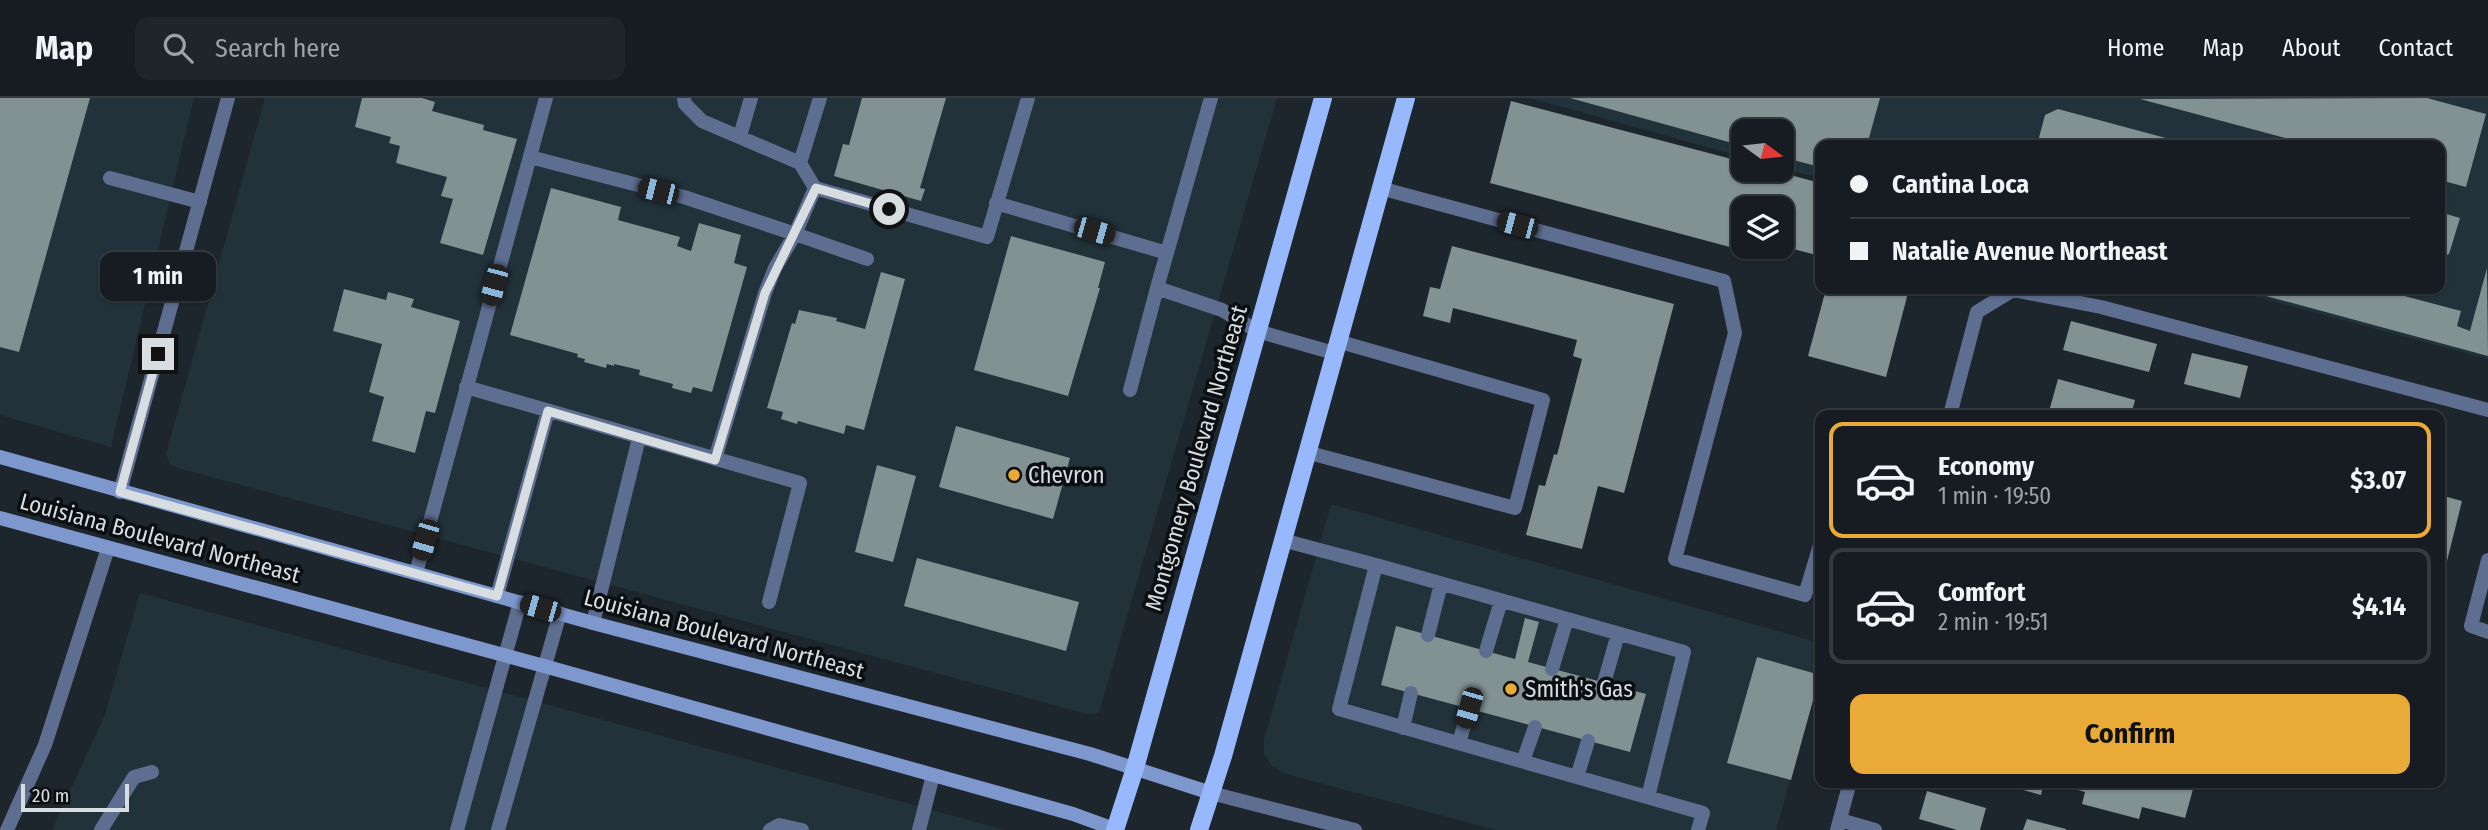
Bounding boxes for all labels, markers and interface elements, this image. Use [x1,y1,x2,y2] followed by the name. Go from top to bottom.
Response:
[135,17,625,80] search box
[35,28,93,68] text: Map
[159,29,197,67] icon: search
[215,33,340,64] text: Search here
[2107,34,2164,62] text: Home
[2202,34,2244,62] text: Map
[2282,34,2340,62] text: About
[2378,34,2453,62] text: Contact
[1731,119,1794,182] north arrow
[1731,119,1794,259] map controls
[1892,169,2029,200] text: Cantina Loca
[636,176,681,206] car
[873,193,905,225] route start
[1731,196,1794,259] button: layers
[1494,209,1541,241] car
[1071,215,1118,247] car
[1892,236,2168,267] text: Natalie Avenue Northeast
[100,252,216,302] callout: 1 min
[133,262,183,290] text: 1 min
[479,262,510,308] car
[1139,302,1253,614] street label: Montgomery Boulevard Northeast
[142,338,174,370] route end
[1854,449,1917,512] icon: car
[1938,451,2034,482] text: Economy
[1028,461,1105,489] place label: Chevron
[2350,465,2406,496] text: $3.07
[1006,467,1022,483] marker: Chevron
[1938,482,2051,510] text: 1 min · 19:50
[17,487,304,589] street label: Louisiana Boulevard Northeast
[410,517,441,563] car
[1854,575,1917,638] icon: car
[1938,577,2026,608] text: Comfort
[581,583,868,685] street label: Louisiana Boulevard Northeast
[2352,591,2406,622] text: $4.14
[517,592,564,624] car
[1938,608,2048,636] text: 2 min · 19:51
[1525,675,1633,703] place label: Smith's Gas
[1503,681,1519,697] marker: Smith's Gas
[1454,685,1485,731] car
[1850,694,2410,774] button: Confirm
[21,781,130,813] scale bar
[32,784,69,807] text: 20 m

